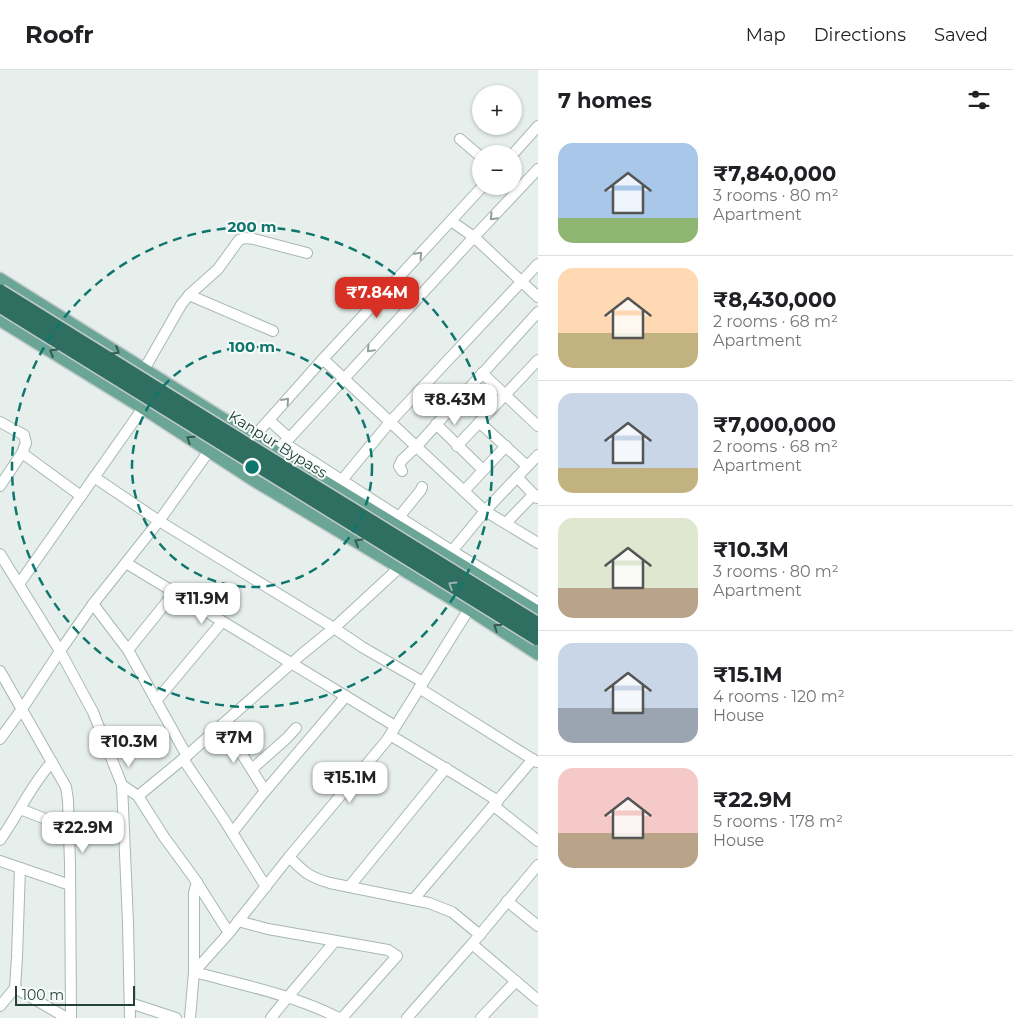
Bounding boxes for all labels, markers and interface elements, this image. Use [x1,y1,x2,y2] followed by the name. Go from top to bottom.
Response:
[25,20,94,49] text: Roofr
[746,24,786,46] text: Map
[814,24,906,46] text: Directions
[934,24,988,46] text: Saved
[472,85,522,195] map controls
[472,85,522,135] button: +
[965,86,993,114] icon: filters
[558,88,652,113] text: 7 homes
[472,145,522,195] button: −
[713,161,836,186] text: ₹7,840,000
[598,163,658,223] icon: home
[713,186,839,205] text: 3 rooms · 80 m²
[713,205,802,224] text: Apartment
[490,212,499,221] one-way arrow
[227,217,277,236] text: 200 m
[413,252,422,261] one-way arrow
[336,276,418,319] pin: ₹7.84M
[346,283,408,302] text: ₹7.84M
[713,287,836,312] text: ₹8,430,000
[598,288,658,348] icon: home
[713,312,838,331] text: 2 rooms · 68 m²
[713,331,802,350] text: Apartment
[229,337,275,356] text: 100 m
[110,344,119,354] one-way arrow
[367,344,376,353] one-way arrow
[49,349,58,359] one-way arrow
[414,384,496,426] pin: ₹8.43M
[424,390,486,409] text: ₹8.43M
[280,397,289,406] one-way arrow
[225,406,331,482] street label: Kanpur Bypass
[713,412,836,437] text: ₹7,000,000
[598,413,658,473] icon: home
[187,435,196,445] one-way arrow
[713,437,838,456] text: 2 rooms · 68 m²
[713,456,802,475] text: Apartment
[243,458,261,476] centre of rings
[713,537,789,562] text: ₹10.3M
[598,538,658,598] icon: home
[355,539,364,549] one-way arrow
[713,562,839,581] text: 3 rooms · 80 m²
[448,581,457,591] one-way arrow
[713,581,802,600] text: Apartment
[161,582,243,625] pin: ₹11.9M
[175,589,229,608] text: ₹11.9M
[493,624,503,633] one-way arrow
[713,662,783,687] text: ₹15.1M
[598,663,658,723] icon: home
[713,687,845,706] text: 4 rooms · 120 m²
[713,706,764,725] text: House
[210,722,258,764] pin: ₹7M
[88,726,170,768] pin: ₹10.3M
[216,728,252,747] text: ₹7M
[100,732,158,751] text: ₹10.3M
[309,762,391,804] pin: ₹15.1M
[324,768,376,787] text: ₹15.1M
[713,787,792,812] text: ₹22.9M
[598,788,658,848] icon: home
[42,812,124,854] pin: ₹22.9M
[713,812,843,831] text: 5 rooms · 178 m²
[53,818,113,837] text: ₹22.9M
[713,831,764,850] text: House
[15,983,135,1006] scale bar
[22,986,64,1004] text: 100 m

